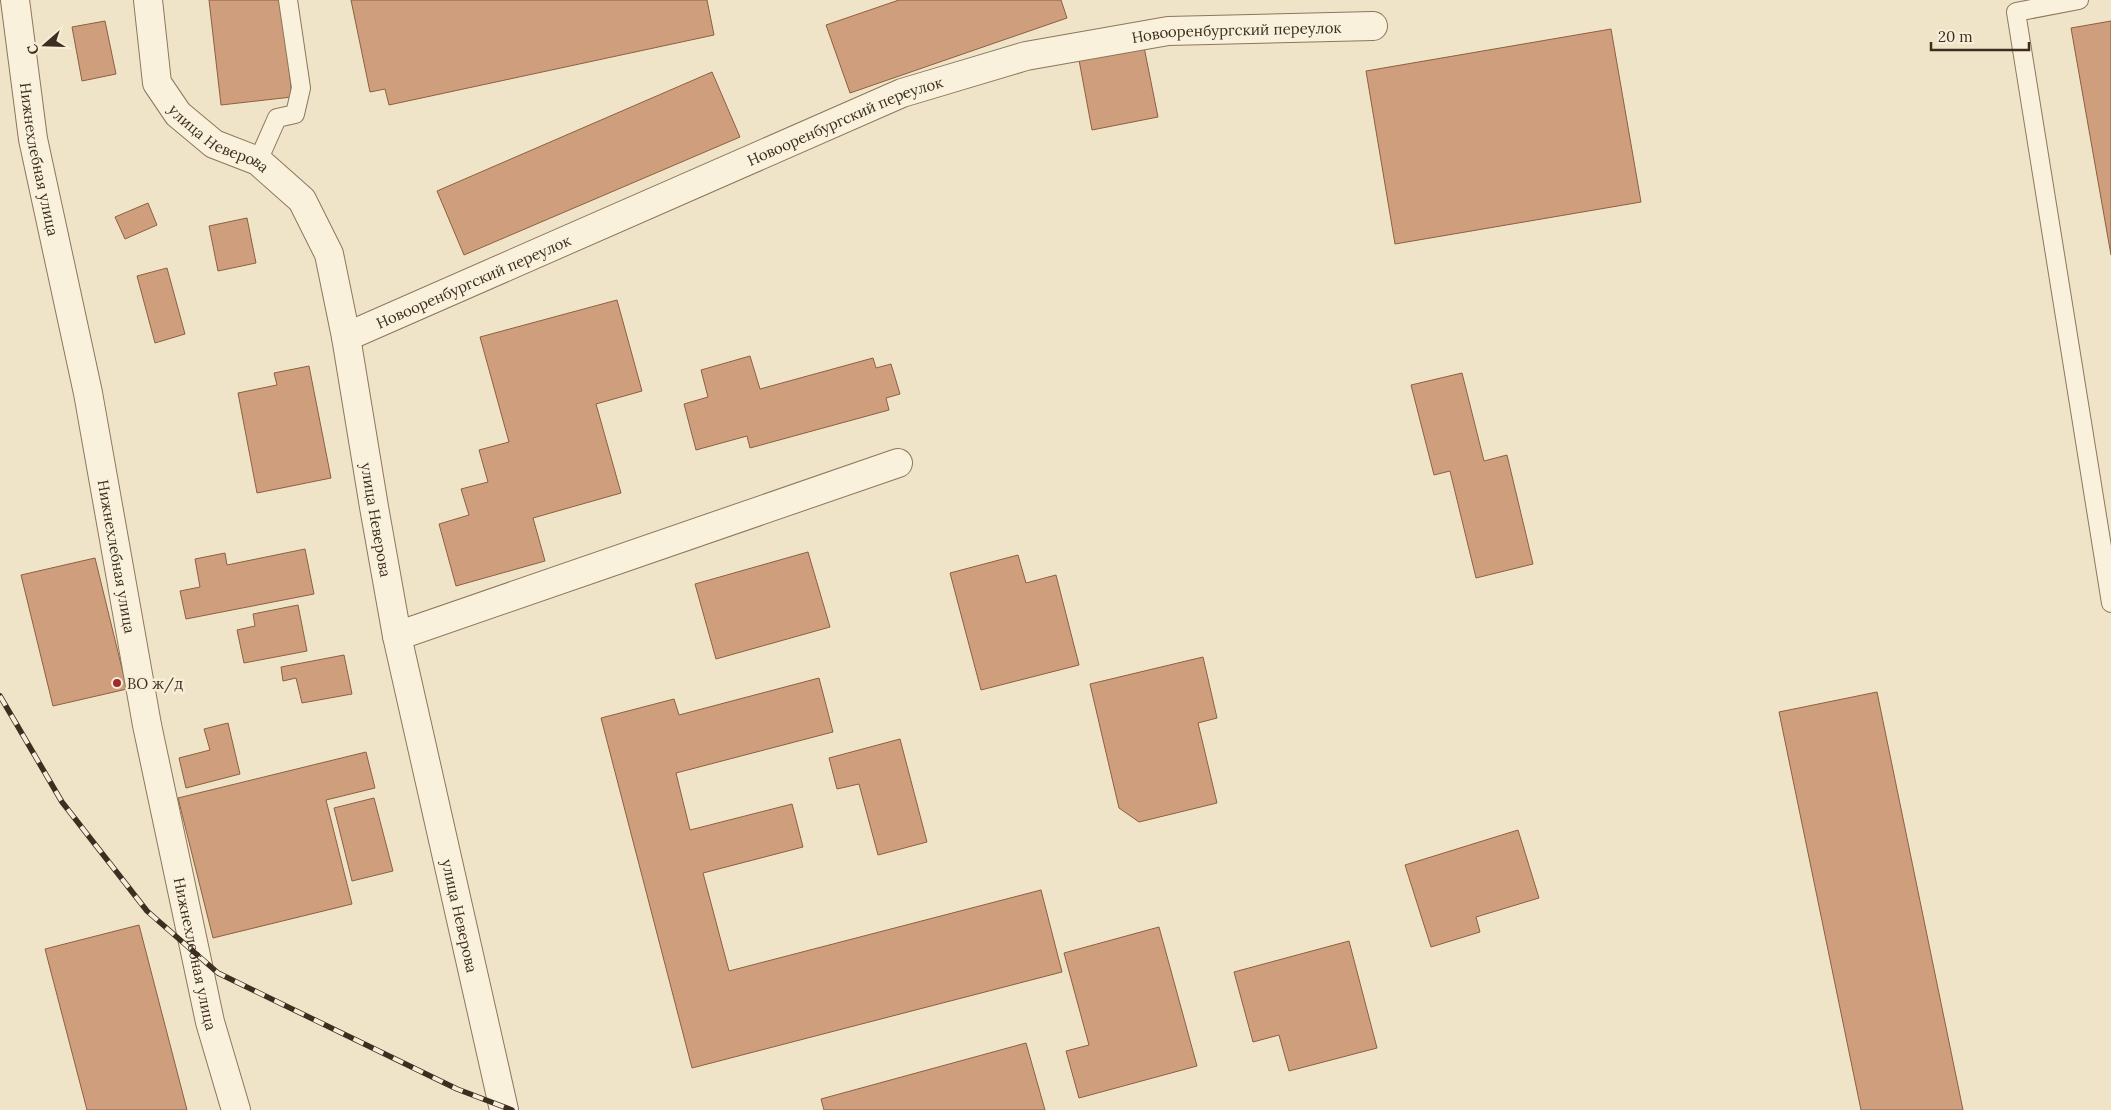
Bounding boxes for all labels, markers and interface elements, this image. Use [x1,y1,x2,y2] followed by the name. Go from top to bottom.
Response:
[1130,17,1342,47] street label: Новооренбургский переулок
[20,20,70,70] north arrow
[1931,20,2028,52] scale bar
[1938,27,1973,46] text: 20 m
[23,42,43,57] text: С
[744,72,945,169] street label: Новооренбургский переулок
[16,81,63,238] street label: Нижнехлебная улица
[165,100,273,176] street label: улица Неверова
[373,230,573,332] street label: Новооренбургский переулок
[357,461,396,579] street label: улица Неверова
[94,478,140,635] street label: Нижнехлебная улица
[127,674,183,694] place label: ВО ж/д
[111,677,123,689] marker: ВО ж/д
[438,857,482,975] street label: улица Неверова
[170,876,221,1033] street label: Нижнехлебная улица

